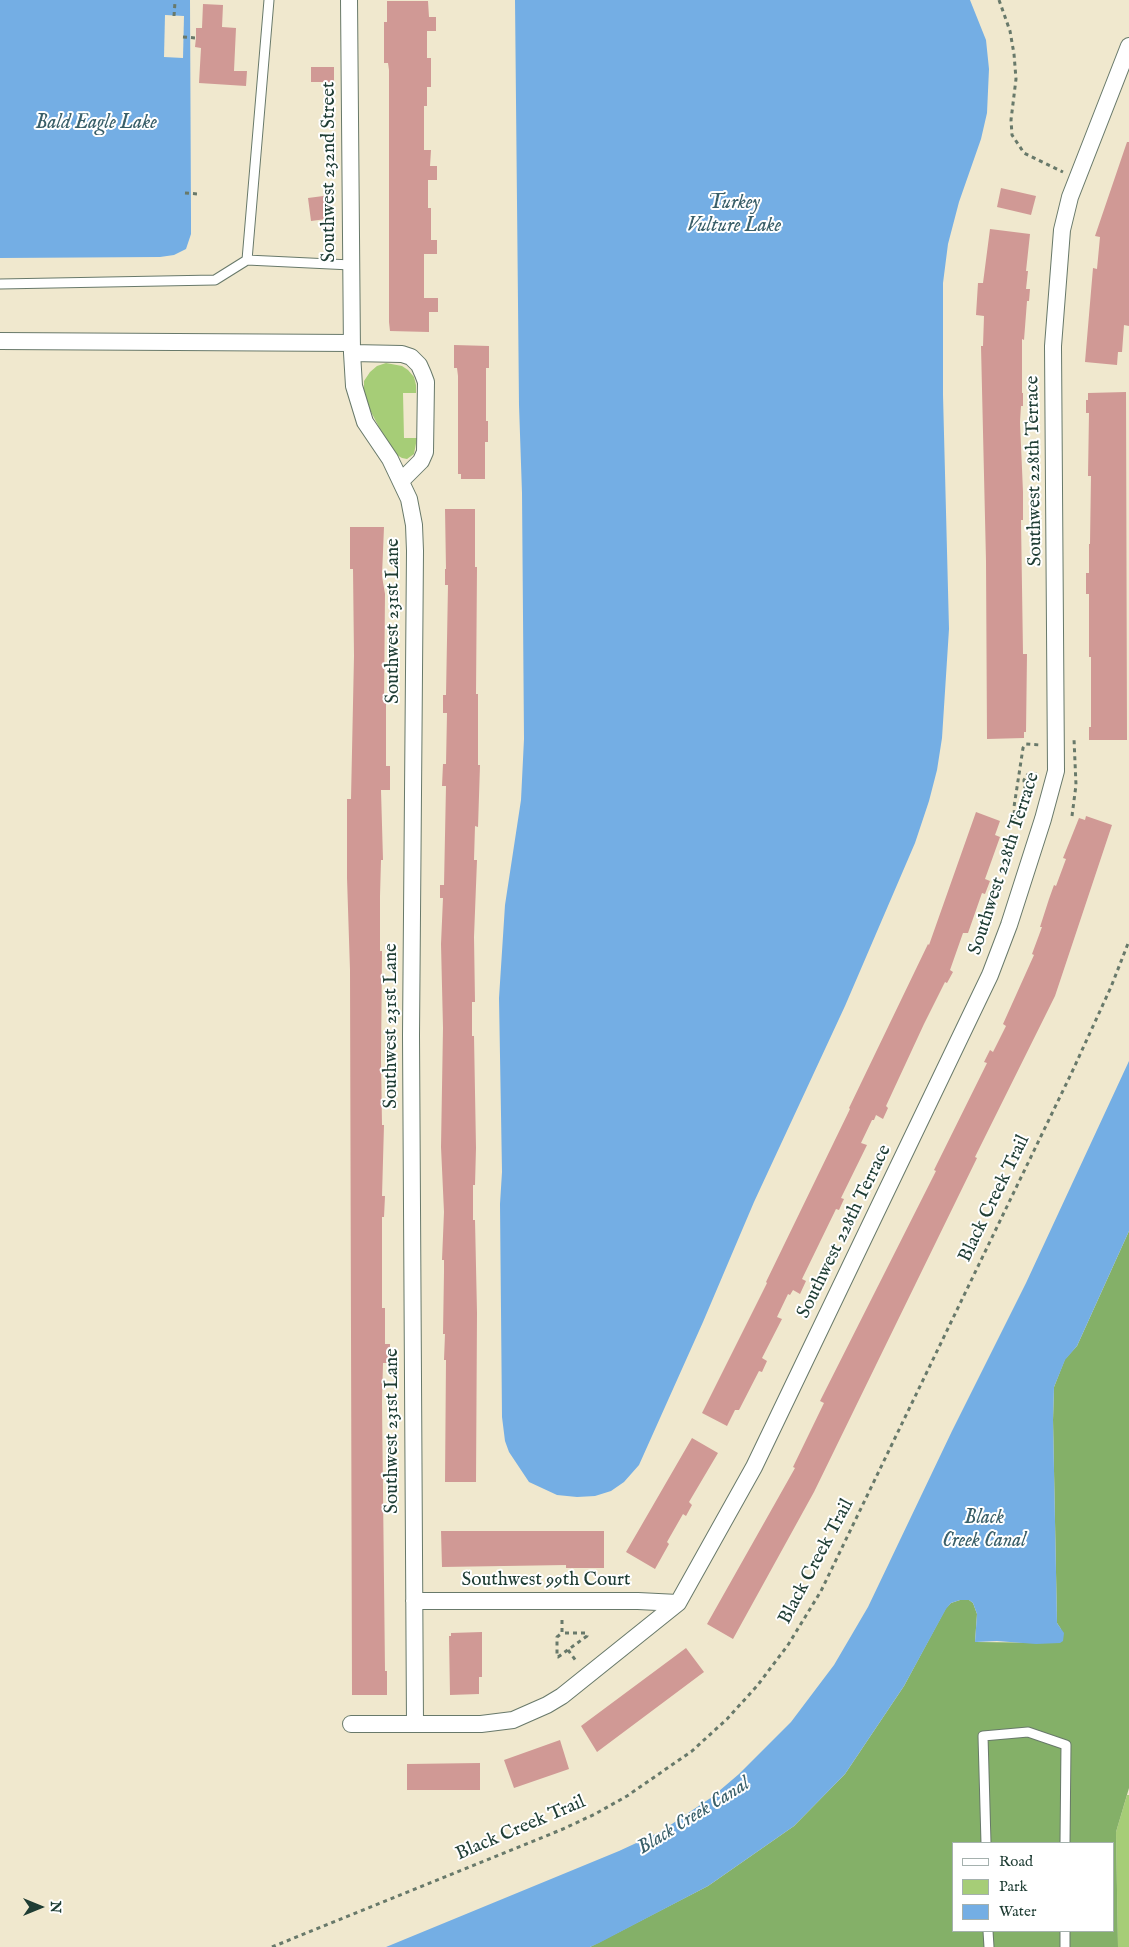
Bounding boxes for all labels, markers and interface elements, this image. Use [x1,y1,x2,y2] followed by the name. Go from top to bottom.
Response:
[319,81,341,263] street label: Southwest 232nd Street
[35,112,157,136] water label: Bald Eagle Lake
[687,192,781,239] water label: Turkey Vulture Lake
[1022,376,1048,566] street label: Southwest 228th Terrace
[383,538,405,704] street label: Southwest 231st Lane
[965,770,1045,958] street label: Southwest 228th Terrace
[381,943,403,1109] street label: Southwest 231st Lane
[954,1132,1036,1266] street label: Black Creek Trail
[793,1141,897,1323] street label: Southwest 228th Terrace
[382,1348,404,1514] street label: Southwest 231st Lane
[774,1495,860,1629] street label: Black Creek Trail
[942,1507,1026,1554] water label: Black Creek Canal
[461,1570,631,1592] street label: Southwest 99th Court
[633,1773,755,1861] water label: Black Creek Canal
[453,1791,589,1867] street label: Black Creek Trail
[952,1842,1114,1932] legend
[999,1852,1033,1871] text: Road
[999,1877,1028,1896] text: Park
[15,1882,65,1932] north arrow
[46,1901,64,1913] text: N
[999,1902,1036,1921] text: Water

